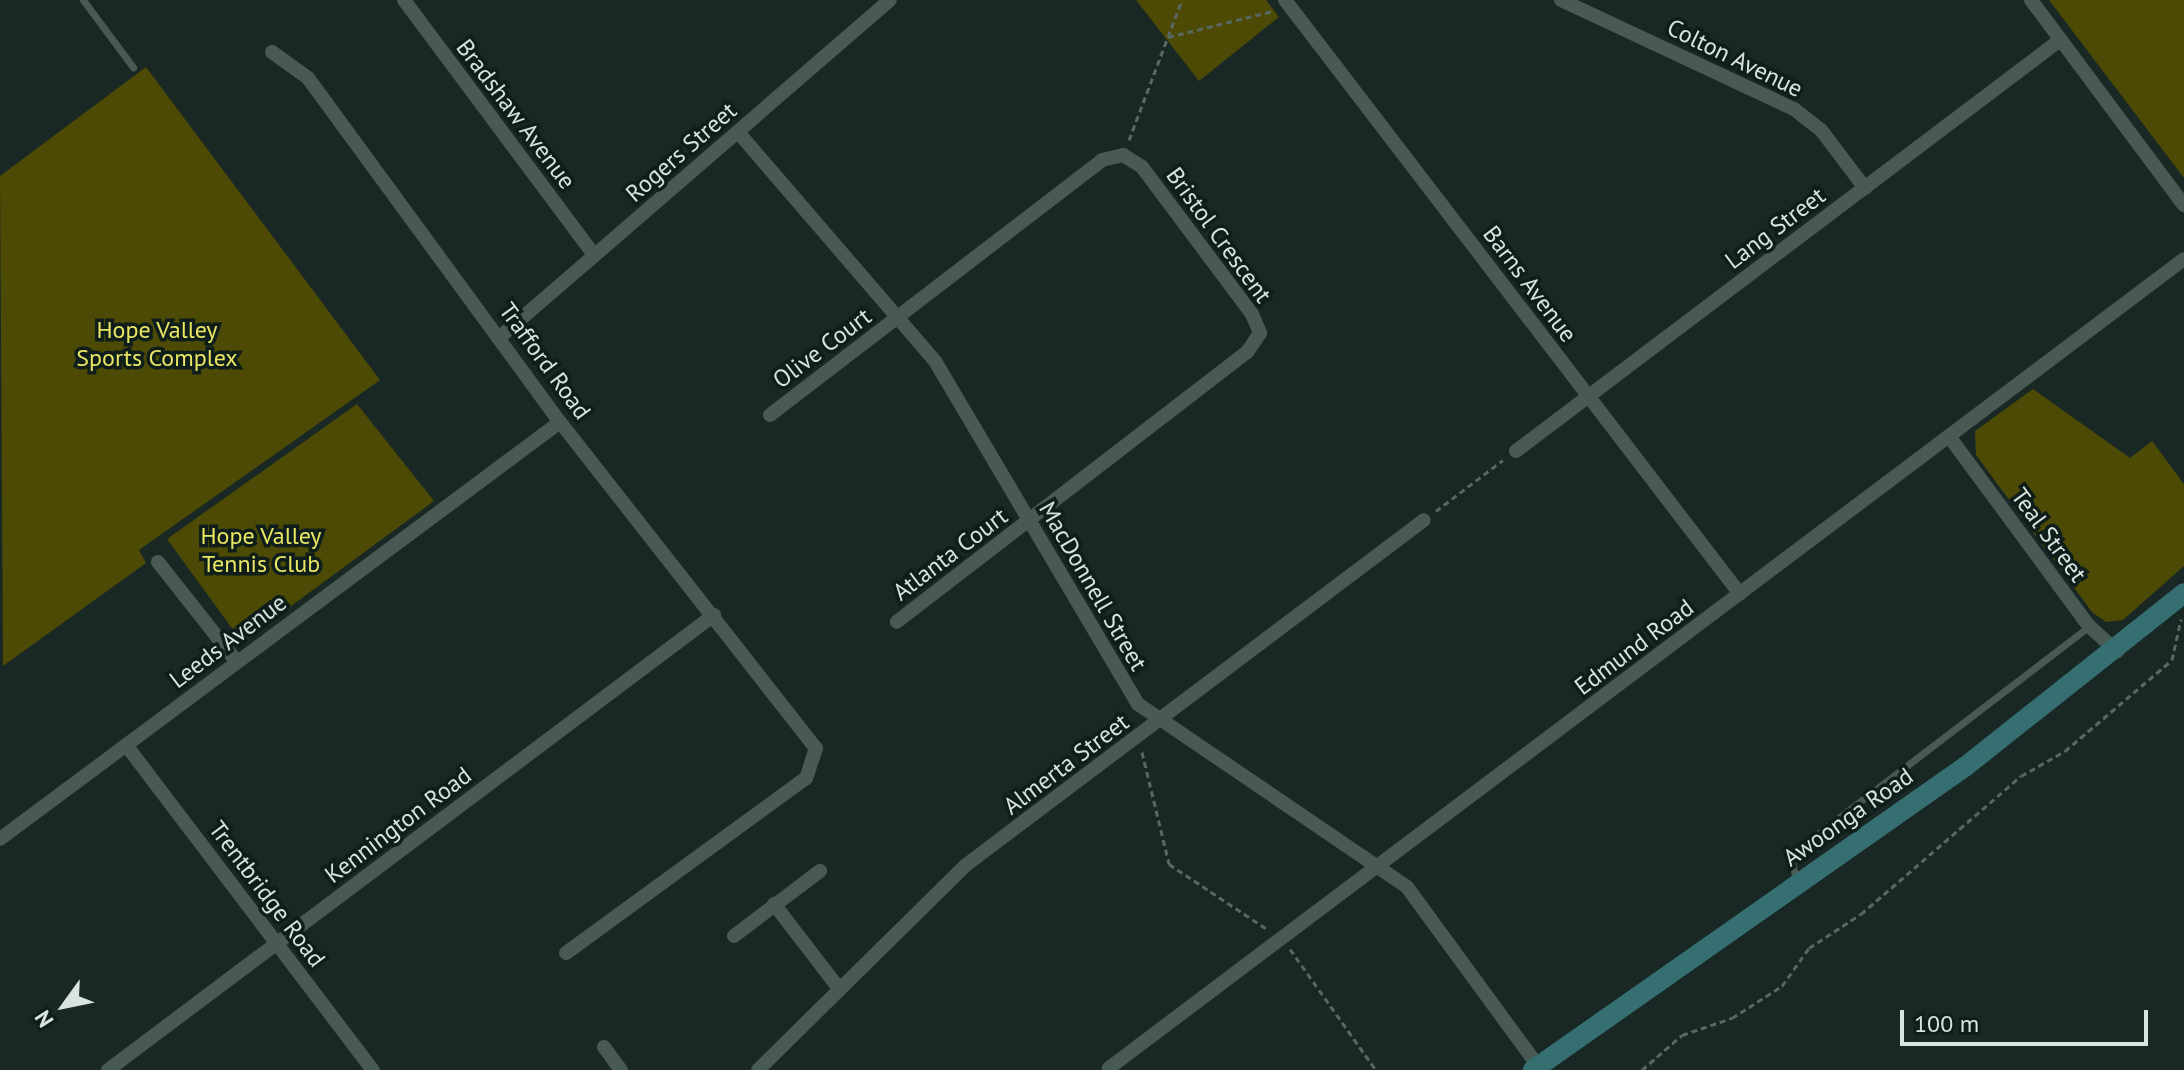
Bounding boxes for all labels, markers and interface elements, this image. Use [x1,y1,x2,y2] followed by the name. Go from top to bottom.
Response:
[1662,13,1808,103] street label: Colton Avenue
[450,33,582,195] street label: Bradshaw Avenue
[620,96,742,208] street label: Rogers Street
[1160,162,1278,308] street label: Bristol Crescent
[1719,181,1831,275] street label: Lang Street
[1477,220,1583,348] street label: Barns Avenue
[493,297,597,425] street label: Trafford Road
[767,302,877,394] street label: Olive Court
[76,316,238,372] park label: Hope Valley Sports Complex
[2005,482,2093,588] street label: Teal Street
[1033,496,1153,676] street label: MacDonnell Street
[887,502,1013,606] street label: Atlanta Court
[200,522,322,578] park label: Hope Valley Tennis Club
[164,588,292,694] street label: Leeds Avenue
[1569,593,1699,701] street label: Edmund Road
[998,708,1134,820] street label: Almerta Street
[319,761,477,889] street label: Kennington Road
[1778,762,1918,872] street label: Awoonga Road
[203,815,331,973] street label: Trentbridge Road
[24,966,104,1046] north arrow
[1904,994,2152,1044] scale bar
[28,1005,60,1033] text: N
[1914,1008,1979,1039] text: 100 m

